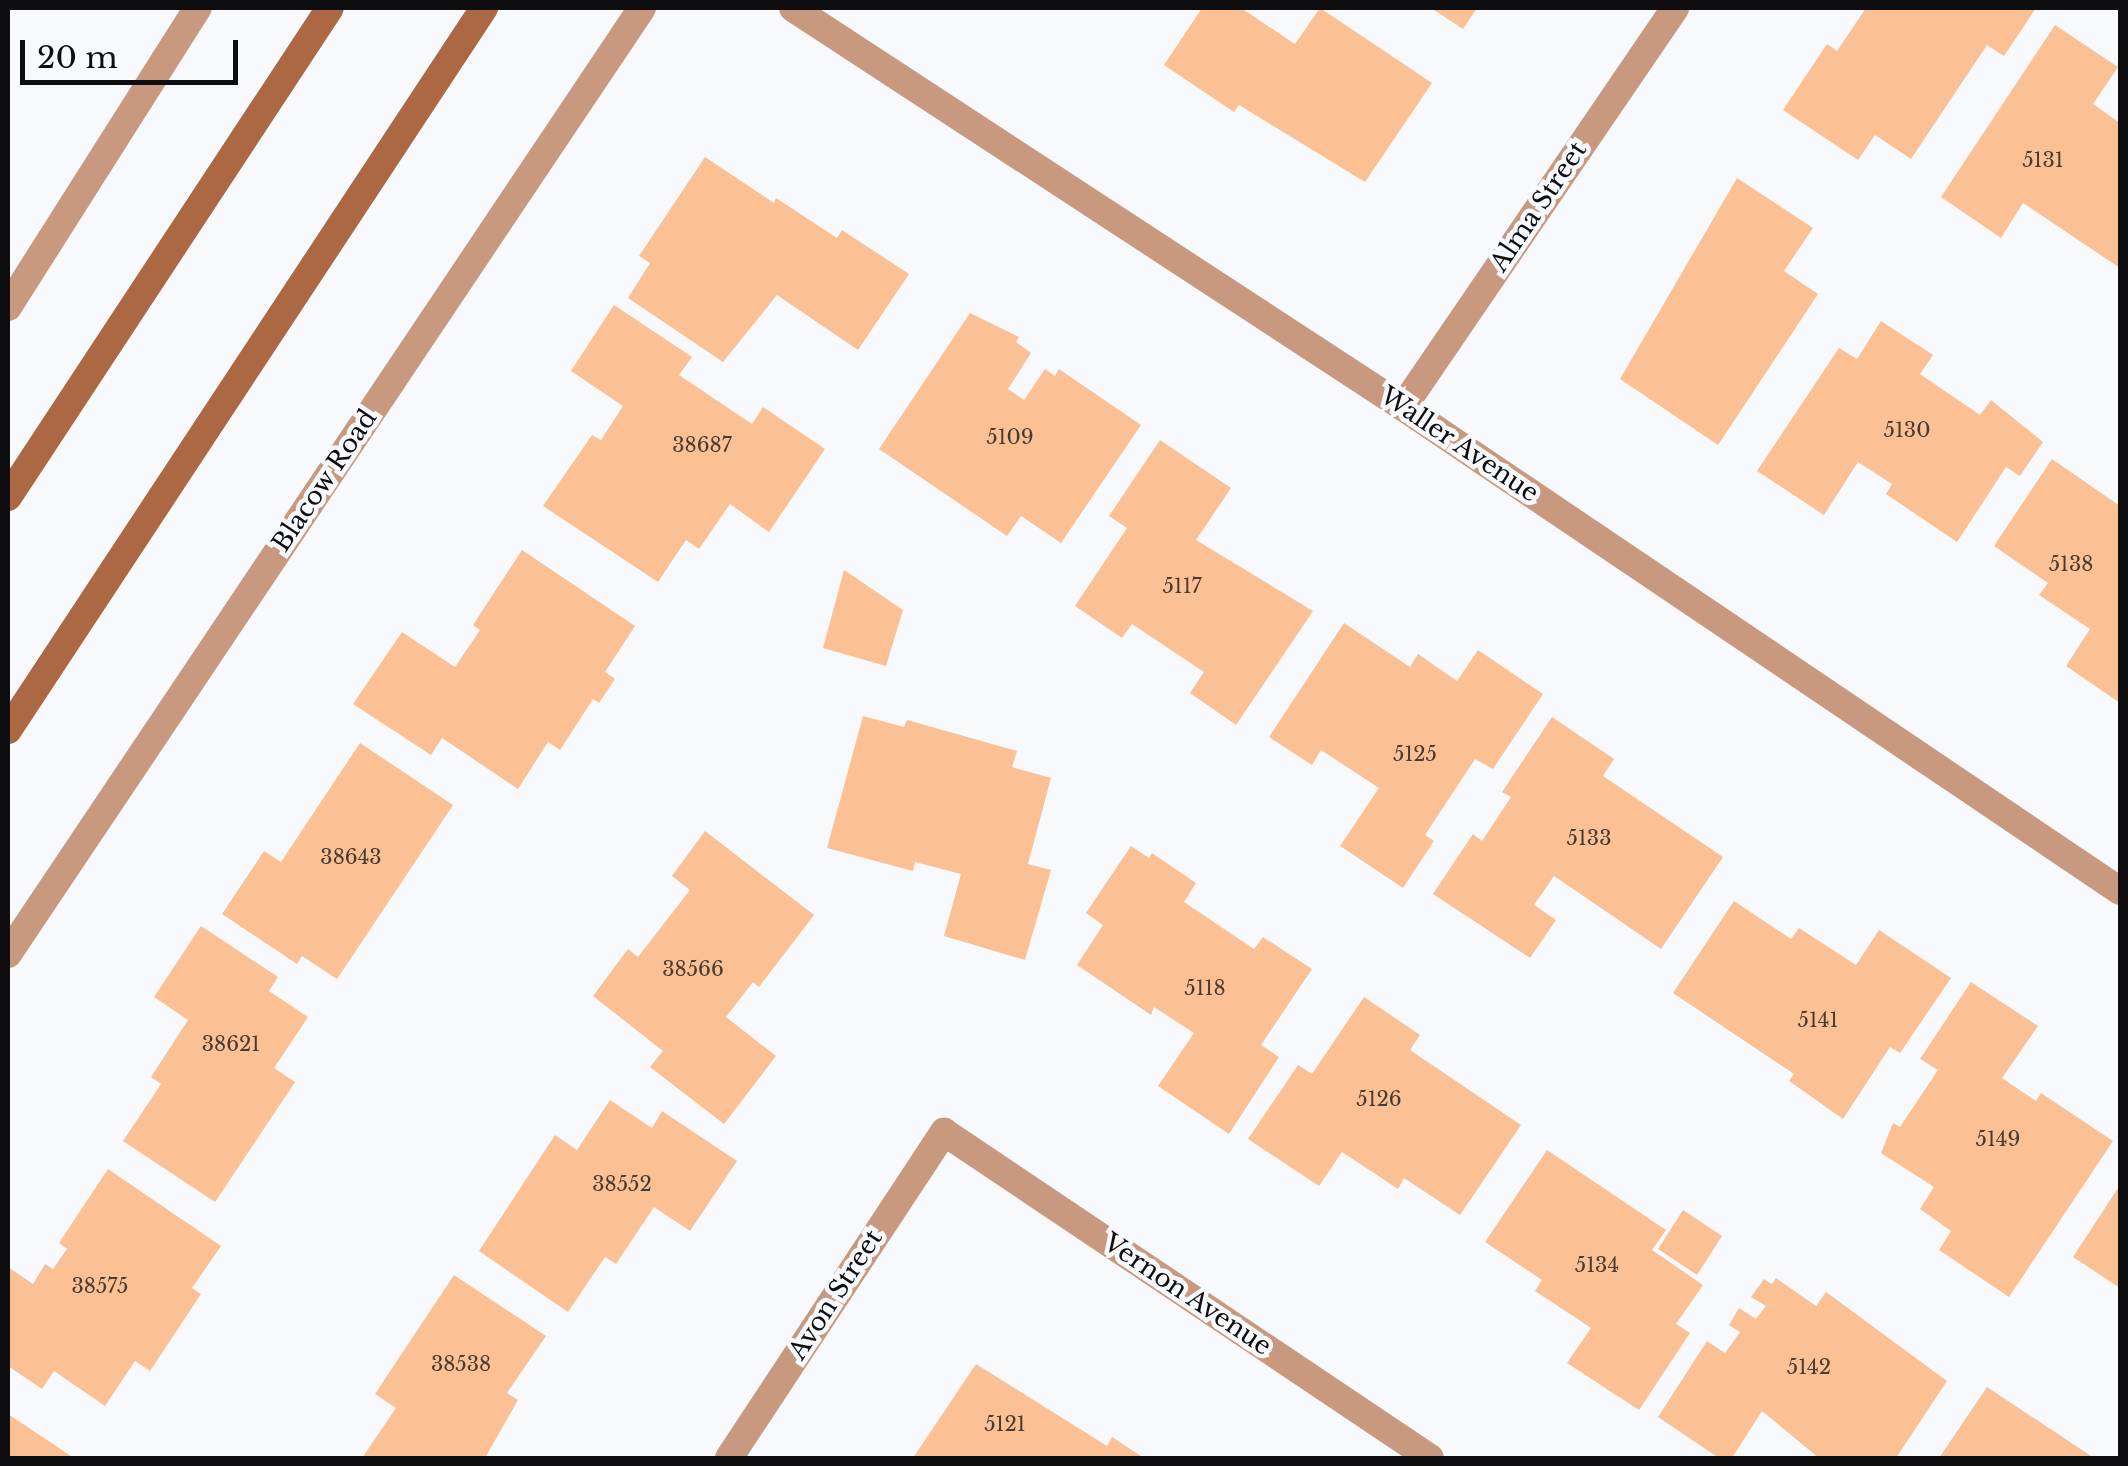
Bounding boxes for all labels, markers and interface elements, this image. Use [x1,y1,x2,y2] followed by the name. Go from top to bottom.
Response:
[25,20,242,82] scale bar
[37,39,118,76] text: 20 m
[1484,136,1594,278] street label: Alma Street
[2022,148,2064,172] house number: 5131
[1374,381,1544,509] street label: Waller Avenue
[266,404,384,558] street label: Blacow Road
[1884,418,1930,442] house number: 5130
[986,425,1034,449] house number: 5109
[672,433,732,457] house number: 38687
[2049,552,2093,576] house number: 5138
[1162,574,1202,598] house number: 5117
[1393,742,1437,766] house number: 5125
[1567,826,1611,850] house number: 5133
[320,845,382,869] house number: 38643
[662,957,724,981] house number: 38566
[1184,976,1226,1000] house number: 5118
[1798,1008,1838,1032] house number: 5141
[202,1032,260,1056] house number: 38621
[1356,1087,1402,1111] house number: 5126
[1976,1127,2020,1151] house number: 5149
[592,1172,652,1196] house number: 38552
[783,1225,889,1365] street label: Avon Street
[1097,1228,1277,1362] street label: Vernon Avenue
[1575,1253,1619,1277] house number: 5134
[72,1274,128,1298] house number: 38575
[431,1352,491,1376] house number: 38538
[1787,1355,1831,1379] house number: 5142
[984,1412,1026,1436] house number: 5121

